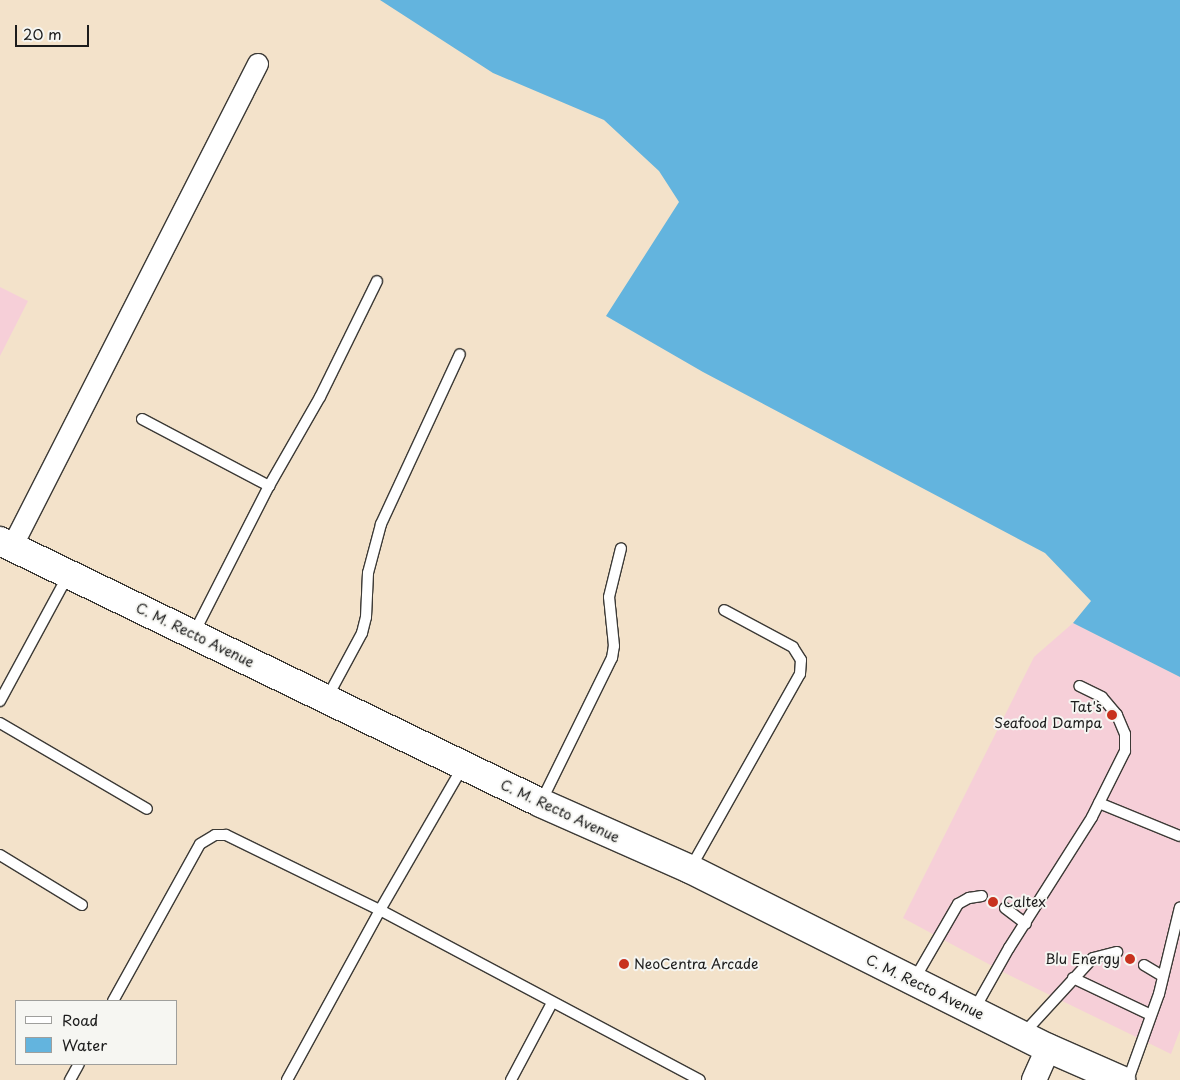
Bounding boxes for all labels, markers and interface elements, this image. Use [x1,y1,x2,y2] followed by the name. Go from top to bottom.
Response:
[18,15,91,47] scale bar
[23,22,62,45] text: 20 m
[133,599,257,671] street label: C. M. Recto Avenue
[994,699,1102,732] place label: Tat's Seafood Dampa
[1106,709,1118,721] marker: Tat's Seafood Dampa
[497,776,623,846] street label: C. M. Recto Avenue
[1003,894,1046,910] place label: Caltex
[987,896,999,908] marker: Caltex
[863,951,987,1023] street label: C. M. Recto Avenue
[1047,951,1120,967] place label: Blu Energy
[1124,953,1136,965] marker: Blu Energy
[634,956,760,972] place label: NeoCentra Arcade
[618,958,630,970] marker: NeoCentra Arcade
[15,1000,178,1065] legend
[62,1008,98,1031] text: Road
[62,1033,107,1056] text: Water

